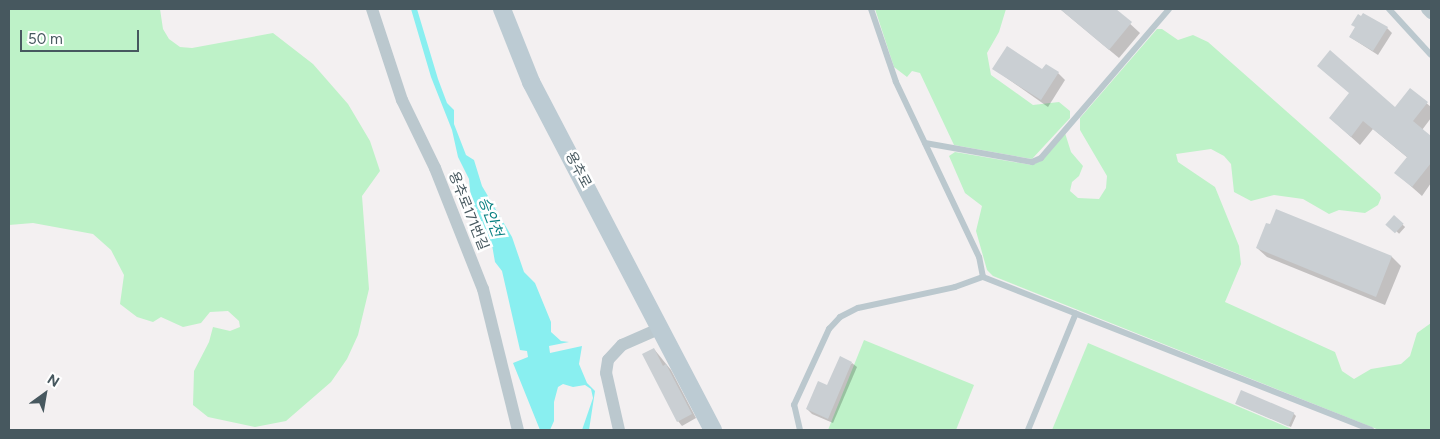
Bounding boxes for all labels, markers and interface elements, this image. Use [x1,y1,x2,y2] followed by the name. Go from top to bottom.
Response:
[22,20,141,52] scale bar
[28,30,63,48] text: 50 m
[562,149,594,191] street label: 용추로
[445,169,491,253] street label: 용추로171번길
[474,194,506,240] water label: 승안천
[20,369,70,419] north arrow
[44,371,62,391] text: N

